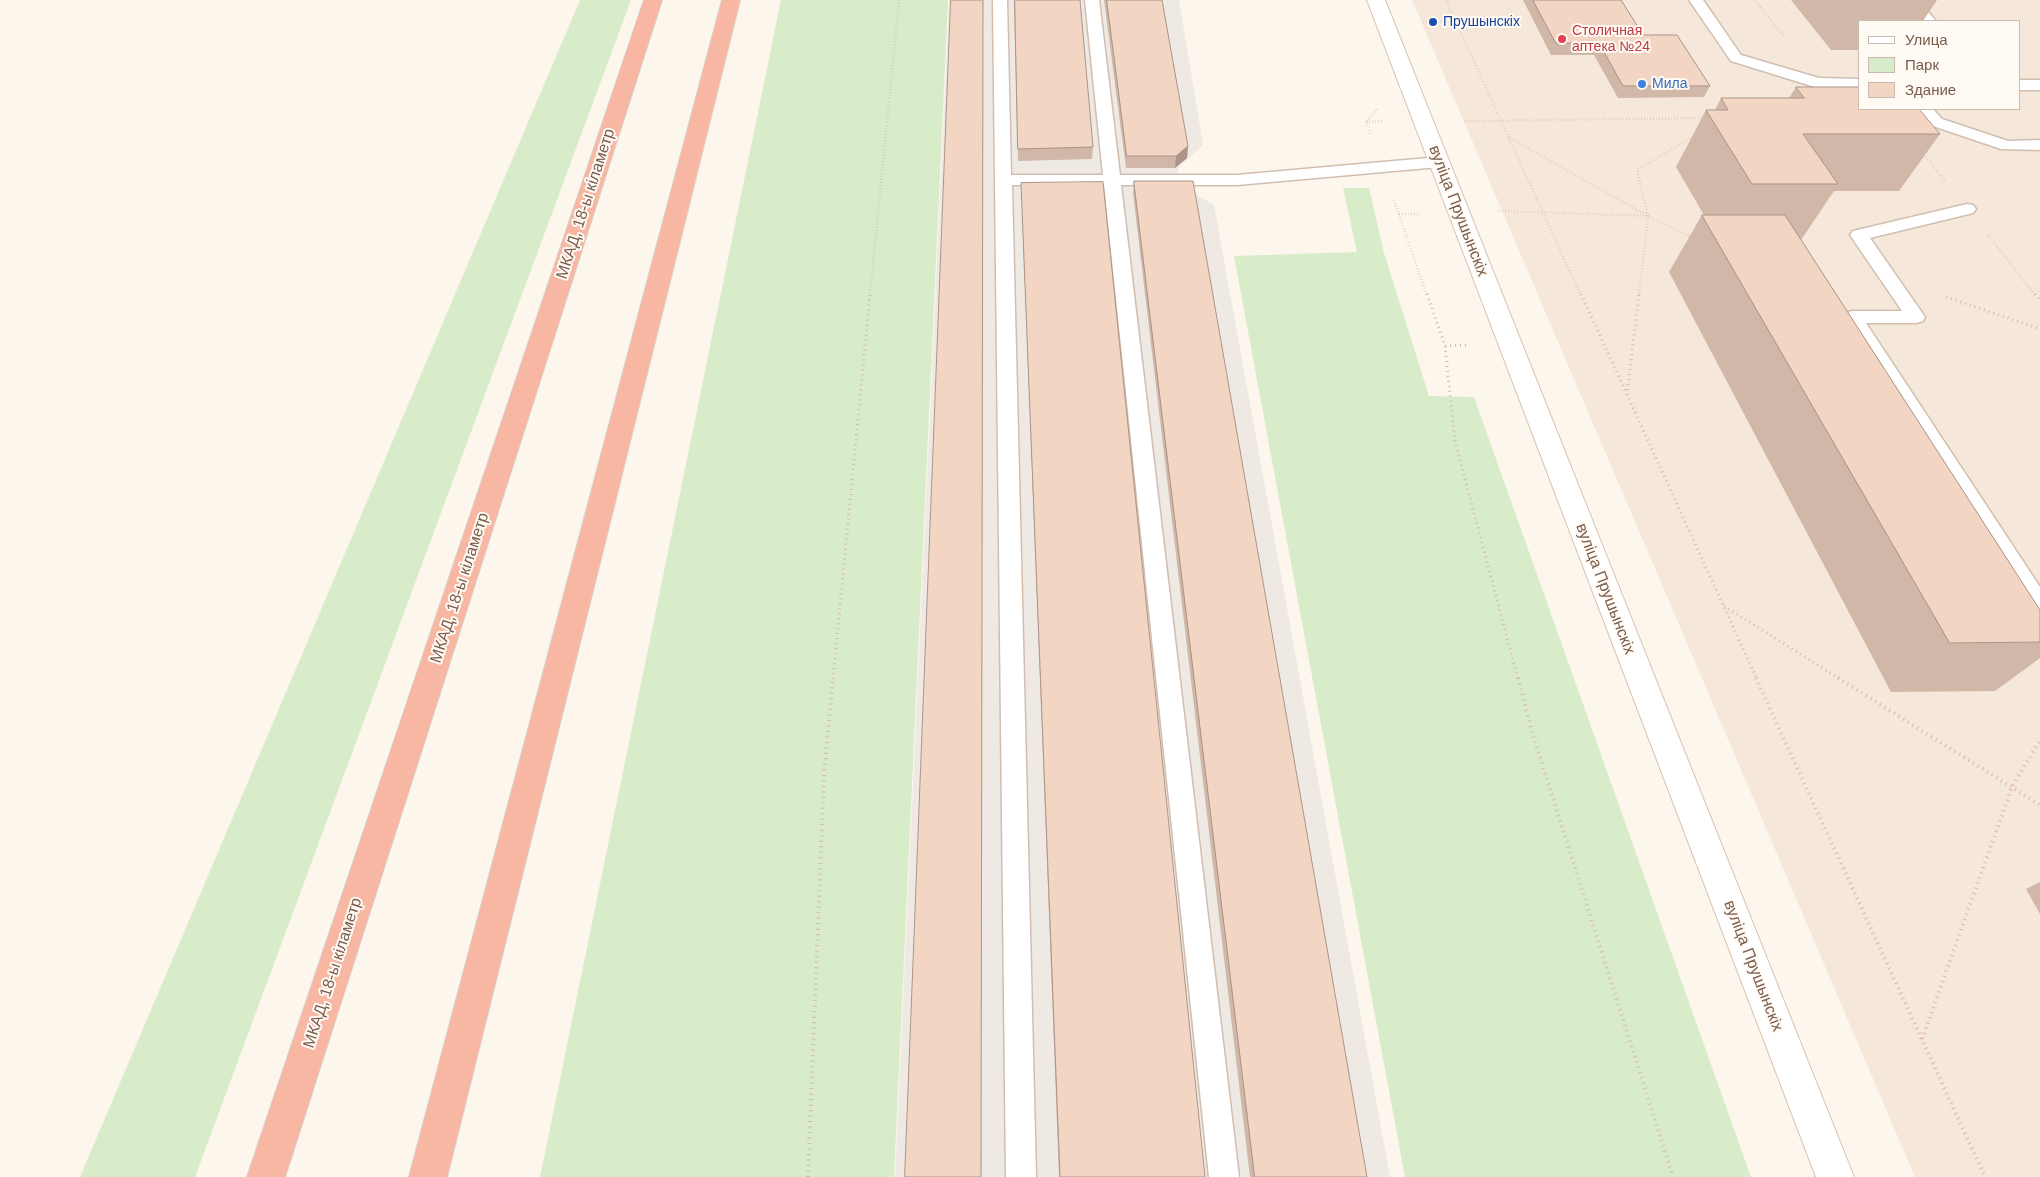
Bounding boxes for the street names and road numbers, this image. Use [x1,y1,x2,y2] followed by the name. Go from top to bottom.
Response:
[553,126,619,282] street label: МКАД, 18-ы кіламетр
[1424,143,1492,279] street label: вуліца Прушынскіх
[427,510,493,666] street label: МКАД, 18-ы кіламетр
[1571,521,1639,657] street label: вуліца Прушынскіх
[300,895,366,1051] street label: МКАД, 18-ы кіламетр
[1719,898,1787,1034] street label: вуліца Прушынскіх

